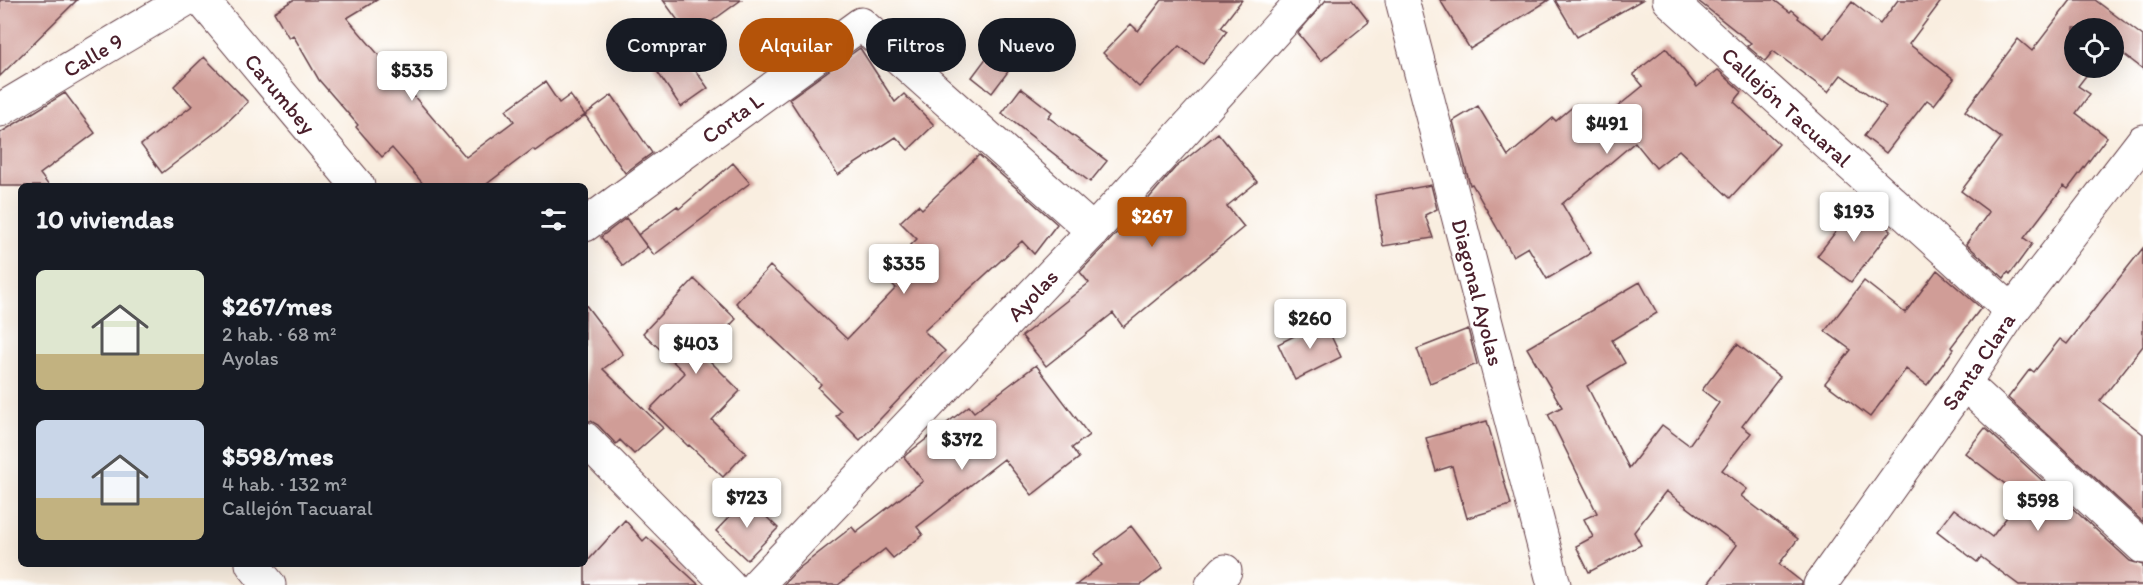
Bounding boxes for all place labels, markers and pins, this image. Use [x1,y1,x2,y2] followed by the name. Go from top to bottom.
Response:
[376,51,448,102] pin: $535
[1571,104,1643,155] pin: $491
[1818,192,1890,243] pin: $193
[1116,197,1188,248] pin: $267
[868,244,940,295] pin: $335
[1274,299,1346,350] pin: $260
[660,324,732,375] pin: $403
[926,420,998,471] pin: $372
[711,478,783,529] pin: $723
[2002,481,2074,532] pin: $598

